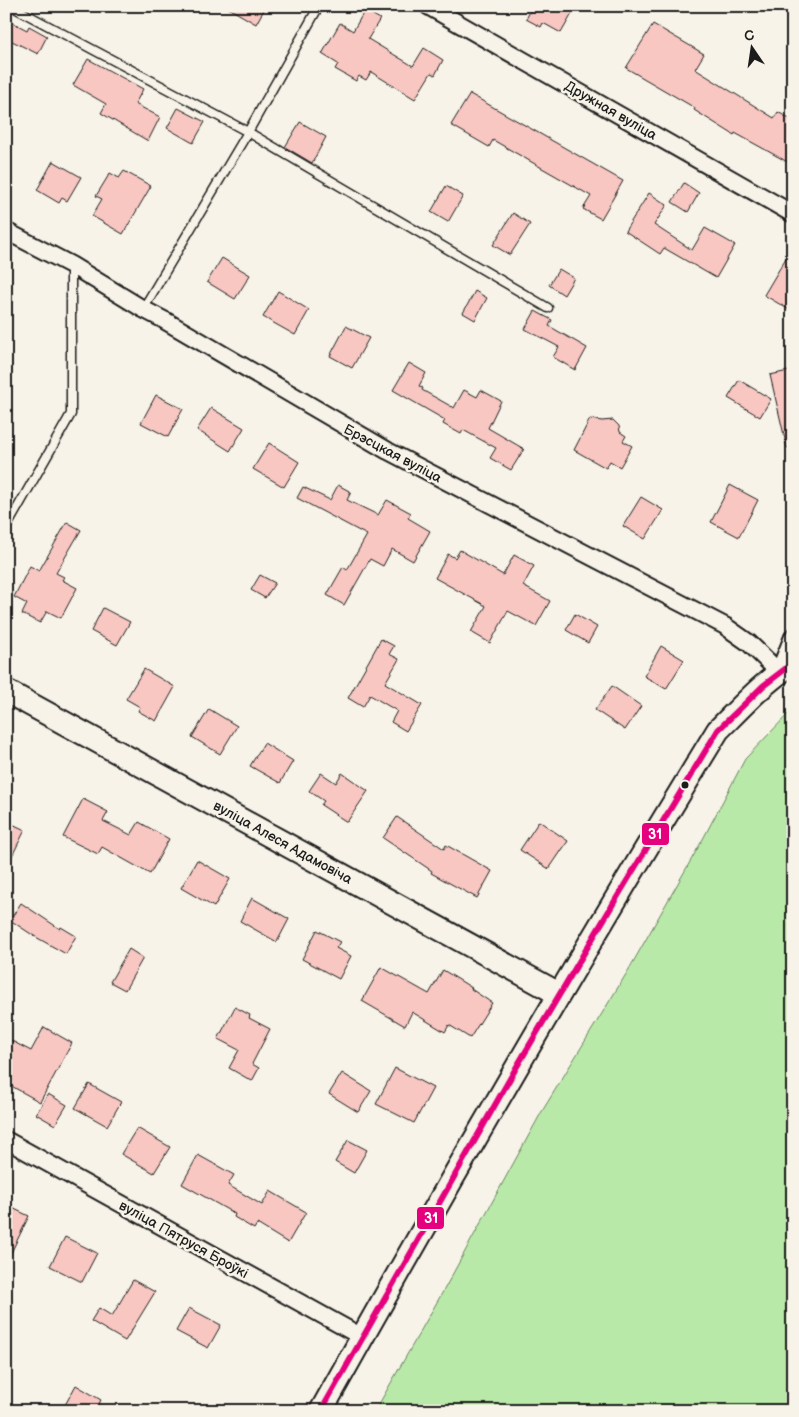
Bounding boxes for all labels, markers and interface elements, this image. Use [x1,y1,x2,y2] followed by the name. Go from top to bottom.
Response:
[726,22,776,72] north arrow
[743,26,756,45] text: С
[562,77,660,144] street label: Дружная вуліца
[341,420,445,487] street label: Брэсцкая вуліца
[680,780,690,790] unlabelled marker
[210,797,356,888] street label: вуліца Алеся Адамовіча
[641,822,670,846] line badge: 31
[648,826,662,843] text: 31
[116,1197,251,1282] street label: вуліца Пятруся Броўкі
[416,1206,445,1230] line badge: 31
[424,1210,438,1227] text: 31

